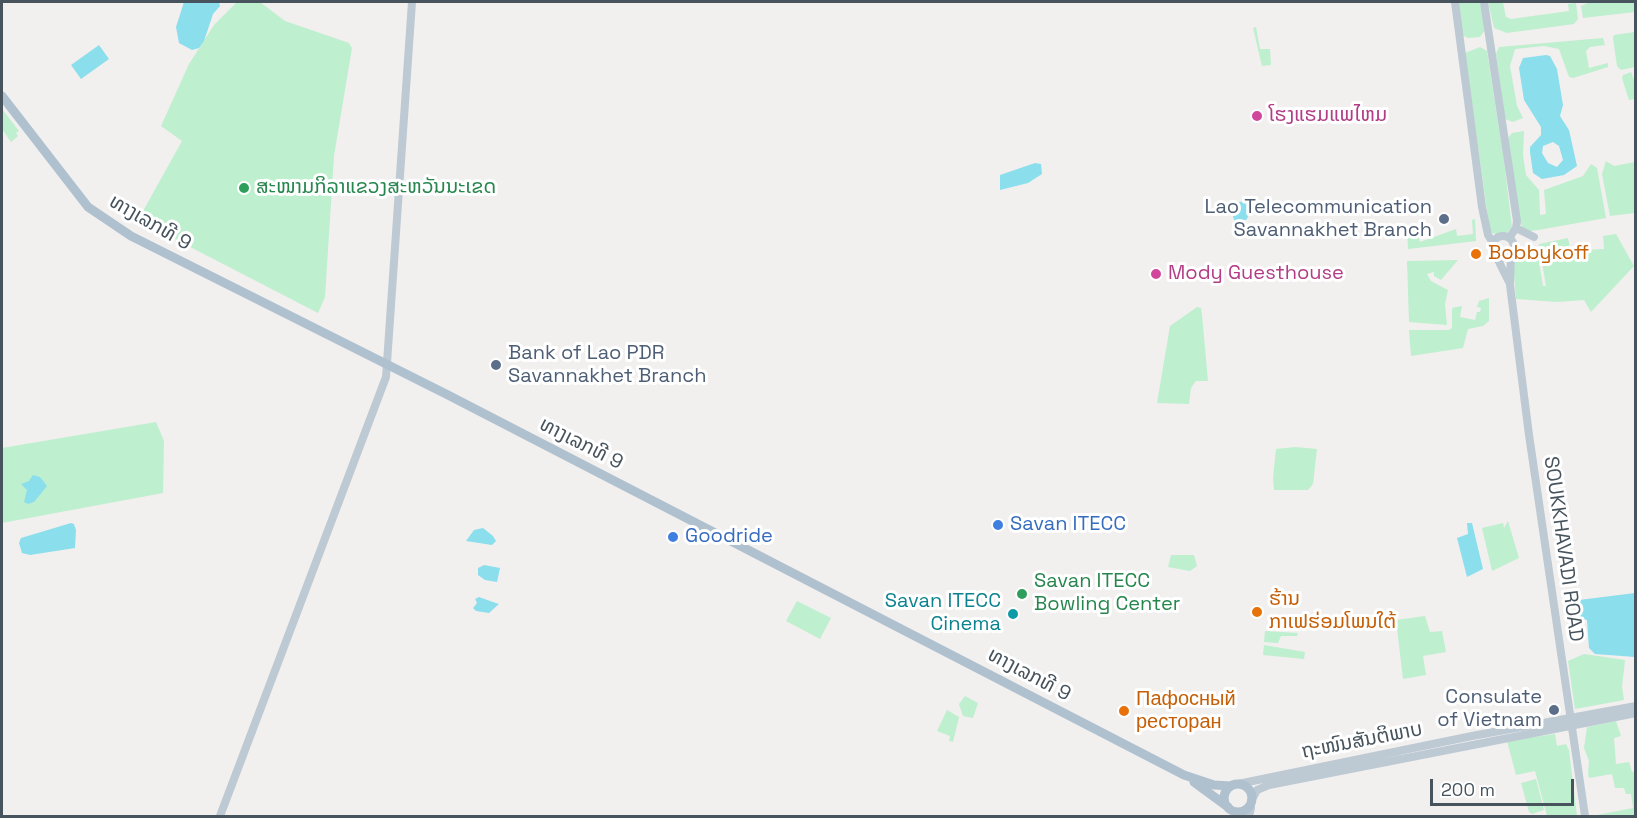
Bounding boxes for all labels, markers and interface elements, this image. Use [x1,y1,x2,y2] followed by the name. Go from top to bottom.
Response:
[1269,104,1387,128] place label: ໂຮງແຮມແພໄຫມ
[1250,109,1264,123] marker: ໂຮງແຮມແພໄຫມ
[256,176,496,200] place label: ສະໜາມກິລາແຂວງສະຫວັນນະເຂດ
[237,181,251,195] marker: ສະໜາມກິລາແຂວງສະຫວັນນະເຂດ
[105,190,195,256] street label: ທາງເລກທີ 9
[1205,196,1432,243] place label: Lao Telecommunication Savannakhet Branch
[1437,212,1451,226] marker: Lao Telecommunication Savannakhet Branch
[1488,242,1589,266] place label: Bobbykoff
[1469,247,1483,261] marker: Bobbykoff
[1168,262,1344,286] place label: Mody Guesthouse
[1149,267,1163,281] marker: Mody Guesthouse
[508,342,706,389] place label: Bank of Lao PDR Savannakhet Branch
[489,358,503,372] marker: Bank of Lao PDR Savannakhet Branch
[535,413,627,475] street label: ທາງເລກທີ 9
[1538,455,1588,643] street label: SOUKKHAVADI ROAD
[1010,513,1126,537] place label: Savan ITECC
[991,518,1005,532] marker: Savan ITECC
[685,525,773,549] place label: Goodride
[666,530,680,544] marker: Goodride
[1034,570,1180,617] place label: Savan ITECC Bowling Center
[1015,587,1029,601] marker: Savan ITECC Bowling Center
[1269,588,1396,635] place label: ຮ້ານ ກາເຟຮ່ອມໂພນໃຕ້
[885,590,1001,637] place label: Savan ITECC Cinema
[1250,605,1264,619] marker: ຮ້ານ ກາເຟຮ່ອມໂພນໃຕ້
[1006,607,1020,621] marker: Savan ITECC Cinema
[983,643,1075,707] street label: ທາງເລກທີ 9
[1437,686,1542,733] place label: Consulate of Vietnam
[1136,688,1236,735] place label: Пафосный ресторан
[1547,703,1561,717] marker: Consulate of Vietnam
[1117,704,1131,718] marker: Пафосный ресторан
[1299,718,1425,764] street label: ຖະໜົນສັນຕິພາບ
[1433,767,1577,805] scale bar
[1441,778,1495,801] text: 200 m

